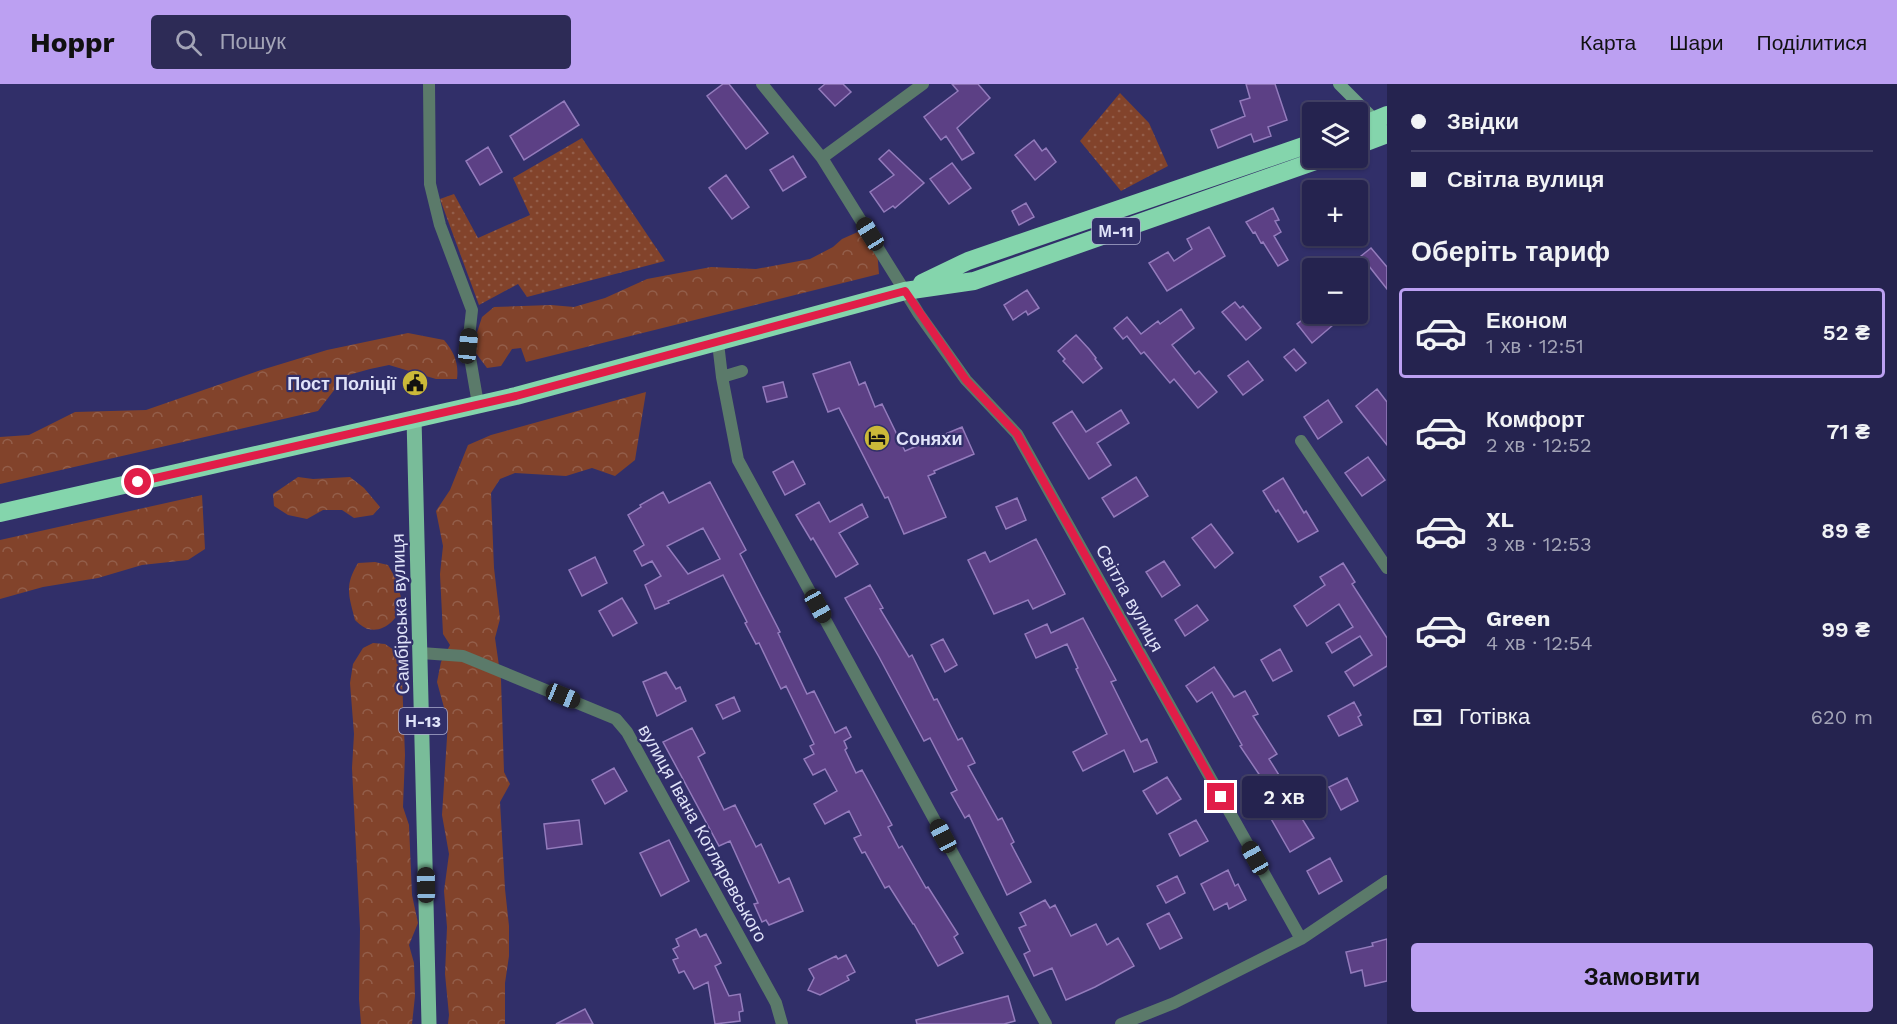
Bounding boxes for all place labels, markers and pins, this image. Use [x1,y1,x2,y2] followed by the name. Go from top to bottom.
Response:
[400,368,430,398] public building icon: Пост Поліції
[287,373,397,394] place label: Пост Поліції
[862,423,892,453] hotel icon: Соняхи
[896,428,962,449] place label: Соняхи

